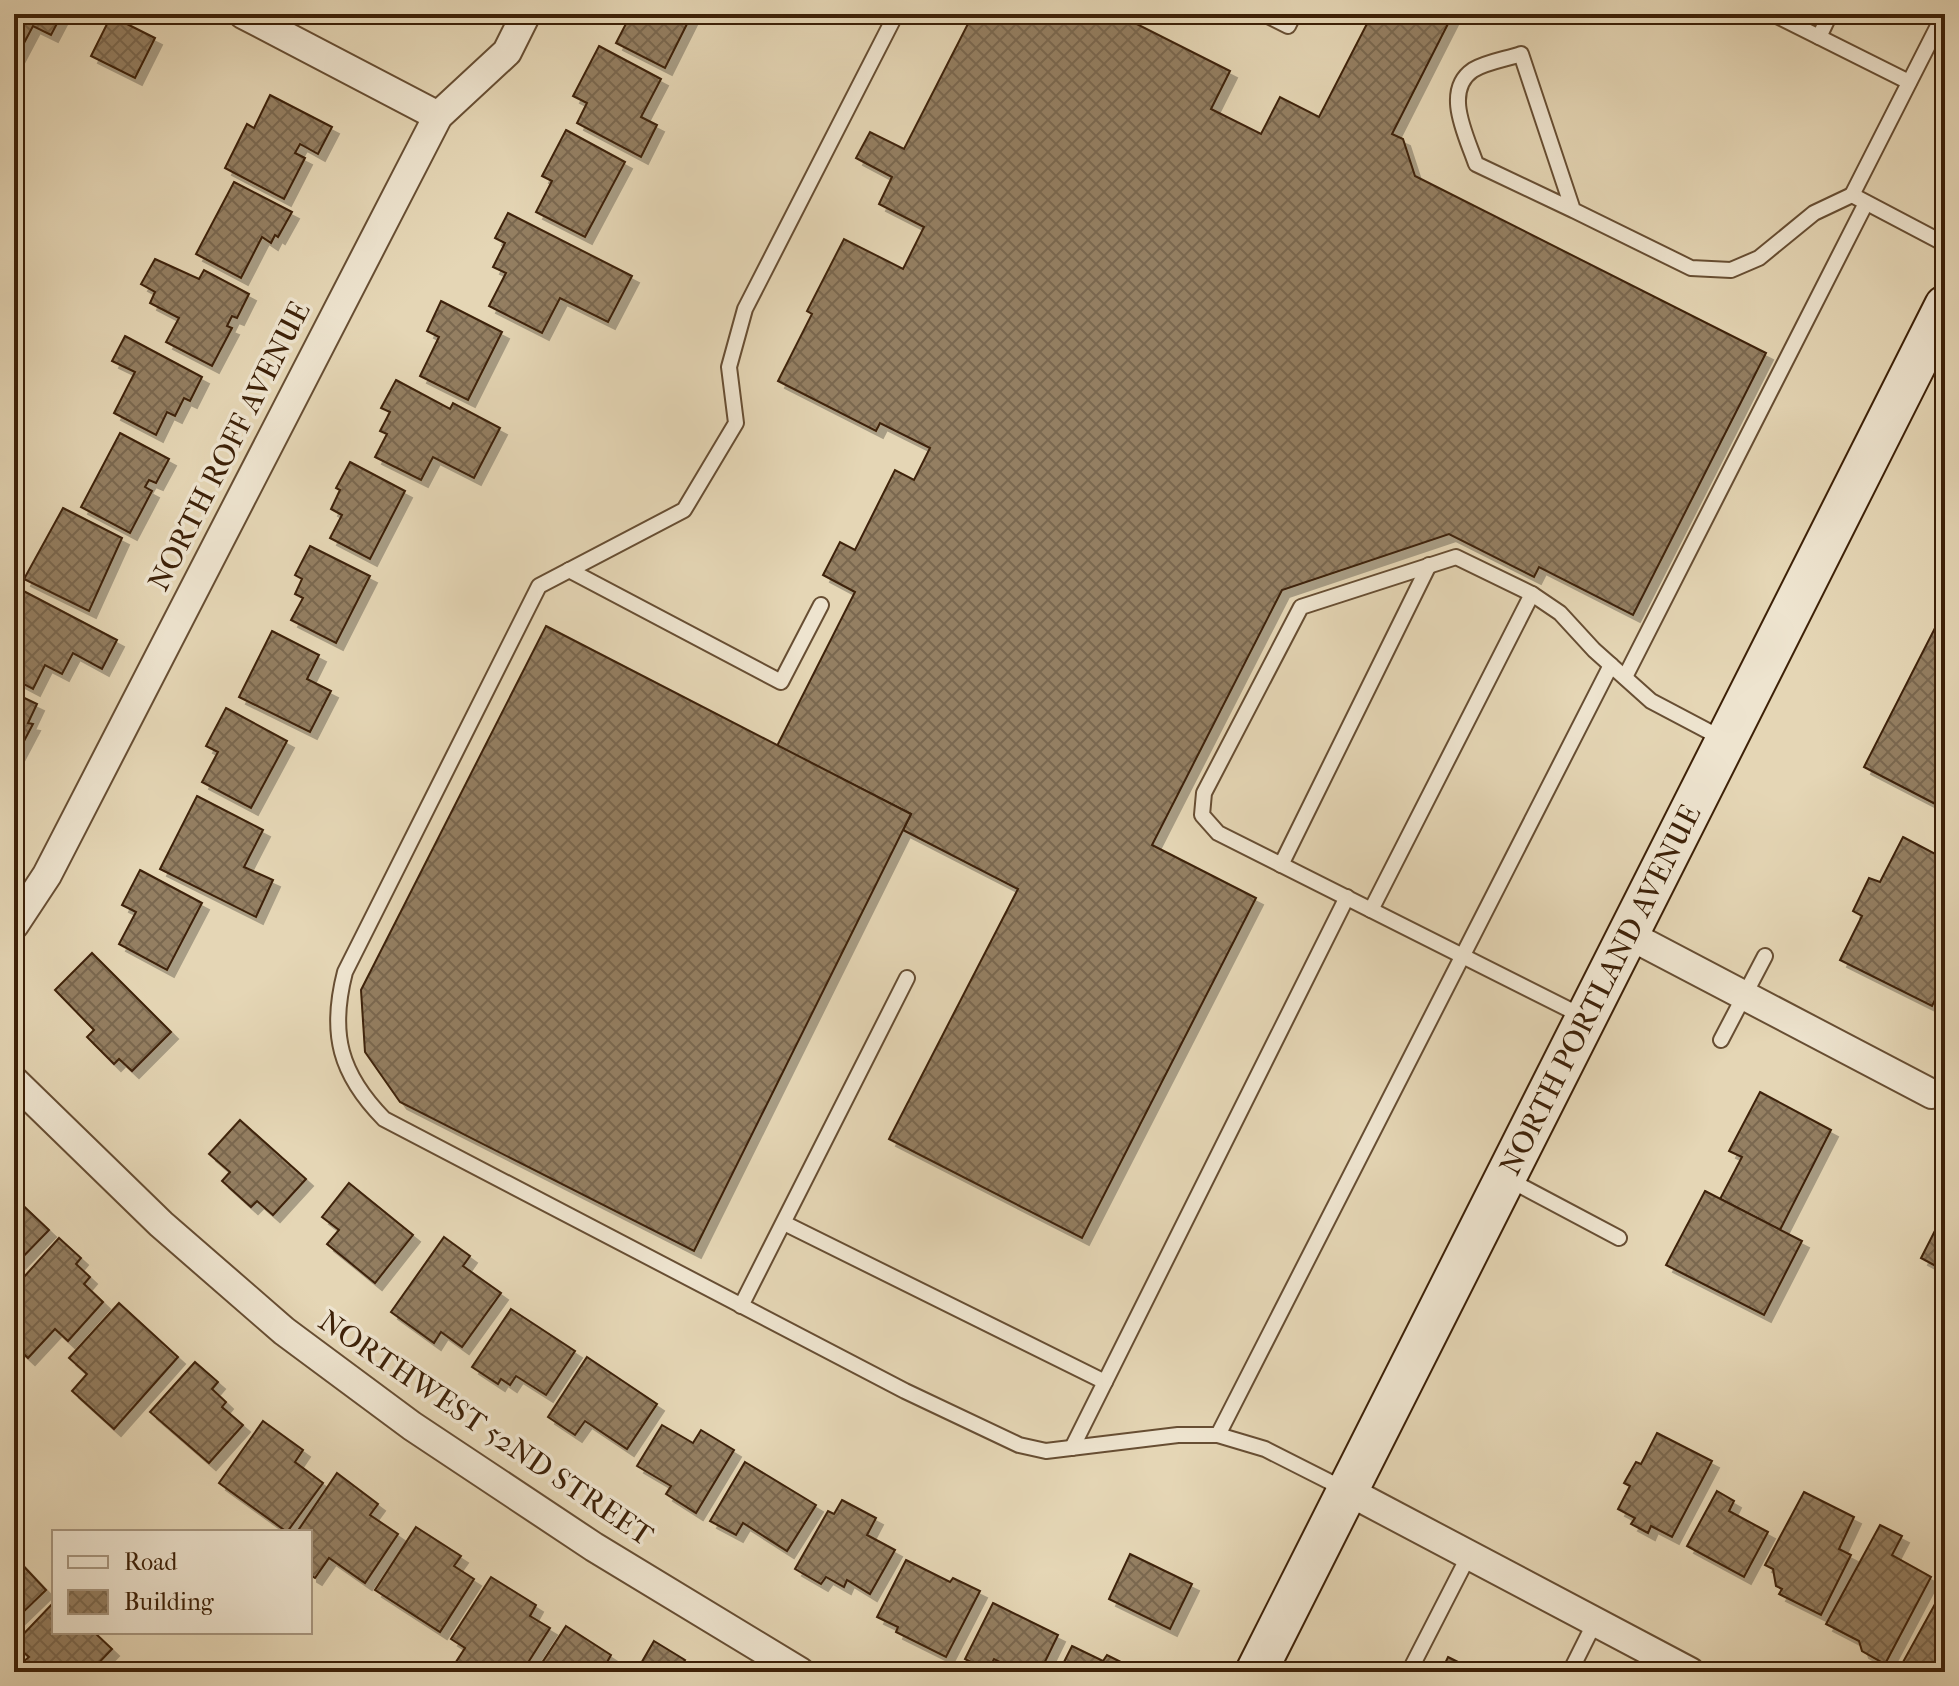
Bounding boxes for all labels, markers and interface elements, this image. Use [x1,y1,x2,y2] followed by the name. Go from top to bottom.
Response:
[141,296,318,597] street label: NORTH ROFF AVENUE
[1493,799,1708,1181] street label: NORTH PORTLAND AVENUE
[312,1303,660,1554] street label: NORTHWEST 52ND STREET
[52,1530,312,1634] legend
[124,1548,178,1576] text: Road
[124,1588,215,1616] text: Building

